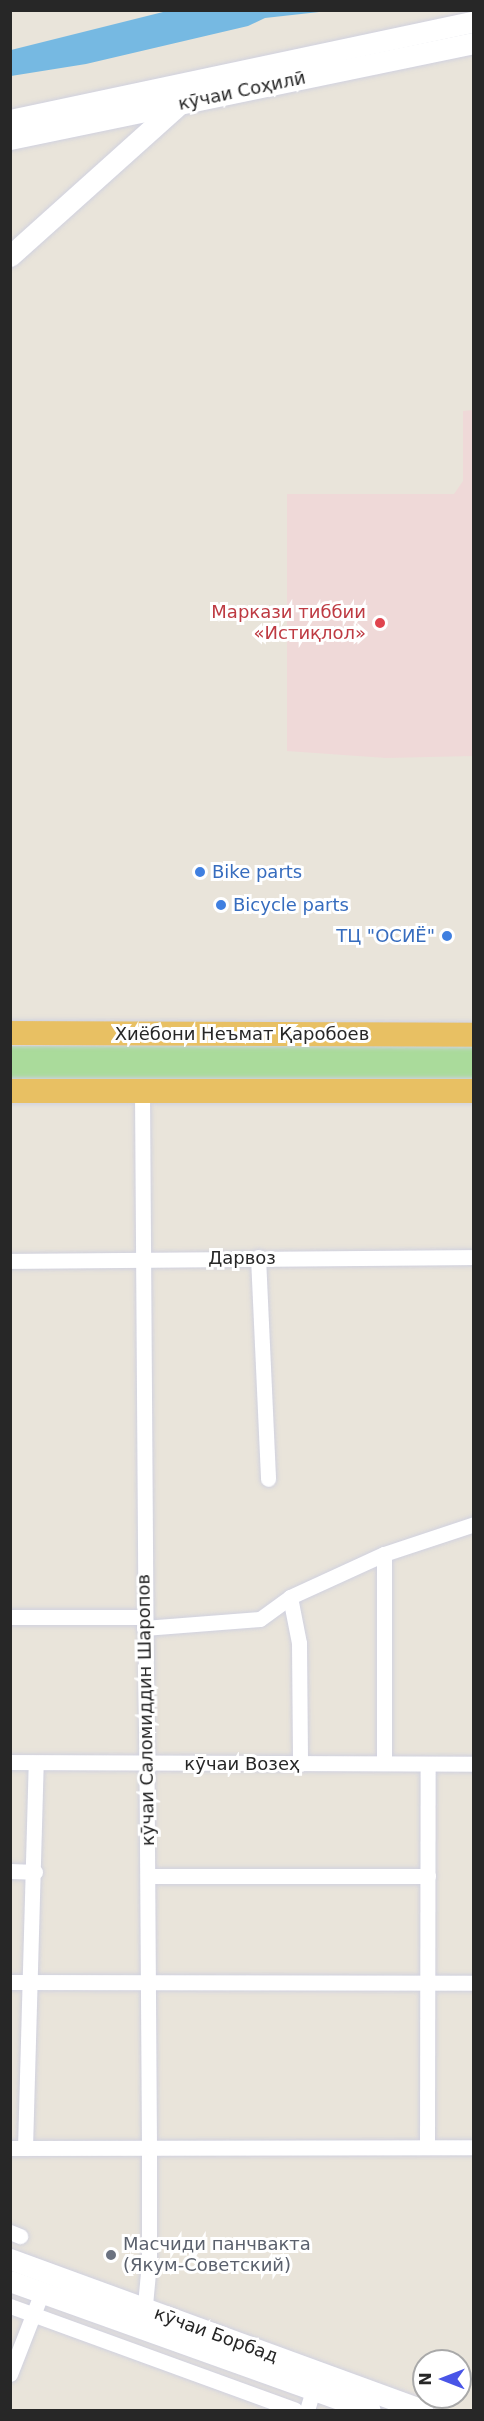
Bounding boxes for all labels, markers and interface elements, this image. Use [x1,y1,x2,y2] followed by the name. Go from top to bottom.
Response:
[176,67,308,115] street label: кӯчаи Соҳилӣ
[211,602,366,644] place label: Маркази тиббии «Истиқлол»
[371,614,389,632] marker: Маркази тиббии «Истиқлол»
[212,861,302,883] place label: Bike parts
[193,865,207,879] marker: Bike parts
[233,894,349,916] place label: Bicycle parts
[214,898,228,912] marker: Bicycle parts
[336,925,435,947] place label: ТЦ "ОСИЁ"
[440,929,454,943] marker: ТЦ "ОСИЁ"
[115,1023,369,1045] street label: Хиёбони Неъмат Қаробоев
[208,1247,276,1269] street label: Дарвоз
[133,1574,159,1846] street label: кӯчаи Саломиддин Шаропов
[184,1753,300,1775] street label: кӯчаи Возеҳ
[123,2234,311,2276] place label: Масчиди панчвакта (Якум-Советский)
[104,2248,118,2262] marker: Масчиди панчвакта (Якум-Советский)
[151,2303,281,2367] street label: кӯчаи Борбад
[412,2349,472,2409] north arrow
[416,2372,435,2386] text: N

